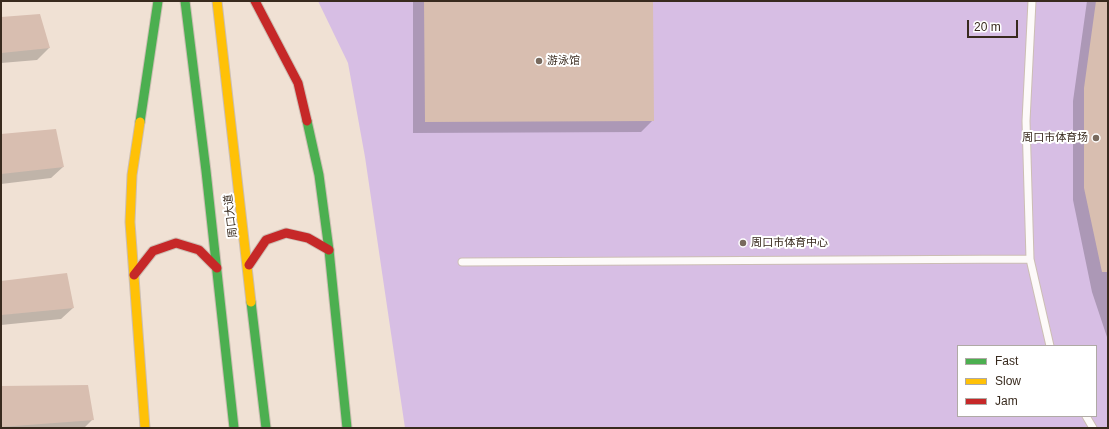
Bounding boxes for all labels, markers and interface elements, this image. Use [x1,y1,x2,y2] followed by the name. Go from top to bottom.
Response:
[969,12,1020,38] scale bar
[974,20,1001,34] text: 20 m
[547,54,580,68] place label: 游泳馆
[534,56,544,66] marker: 游泳馆
[1022,131,1088,145] place label: 周口市体育场
[1091,133,1101,143] marker: 周口市体育场
[222,193,240,239] street label: 周口大道
[751,236,828,250] place label: 周口市体育中心
[738,238,748,248] marker: 周口市体育中心
[957,345,1097,417] legend
[995,354,1018,368] text: Fast
[995,374,1021,388] text: Slow
[995,394,1018,408] text: Jam

